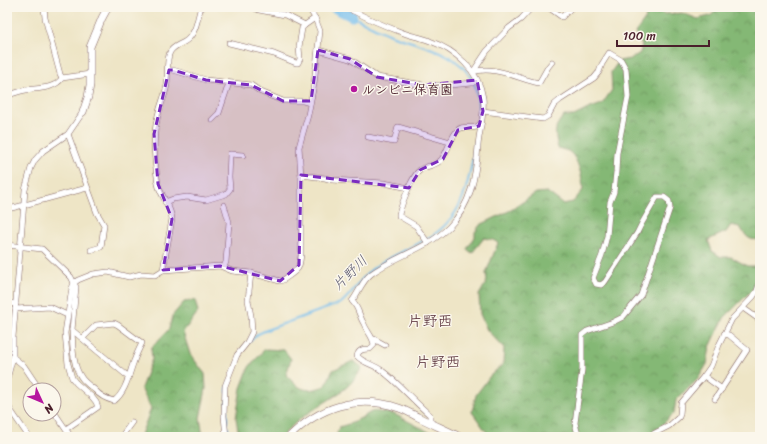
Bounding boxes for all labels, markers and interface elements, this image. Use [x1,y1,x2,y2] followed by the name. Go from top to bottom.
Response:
[617,22,709,48] scale bar
[623,25,656,47] text: 100 m
[362,78,453,101] place label: ルンビニ保育園
[349,84,359,94] marker: ルンビニ保育園
[326,249,374,297] water label: 片野川
[407,308,453,334] district label: 片野西
[415,349,461,375] district label: 片野西
[22,382,62,422] north arrow
[39,399,59,418] text: N

